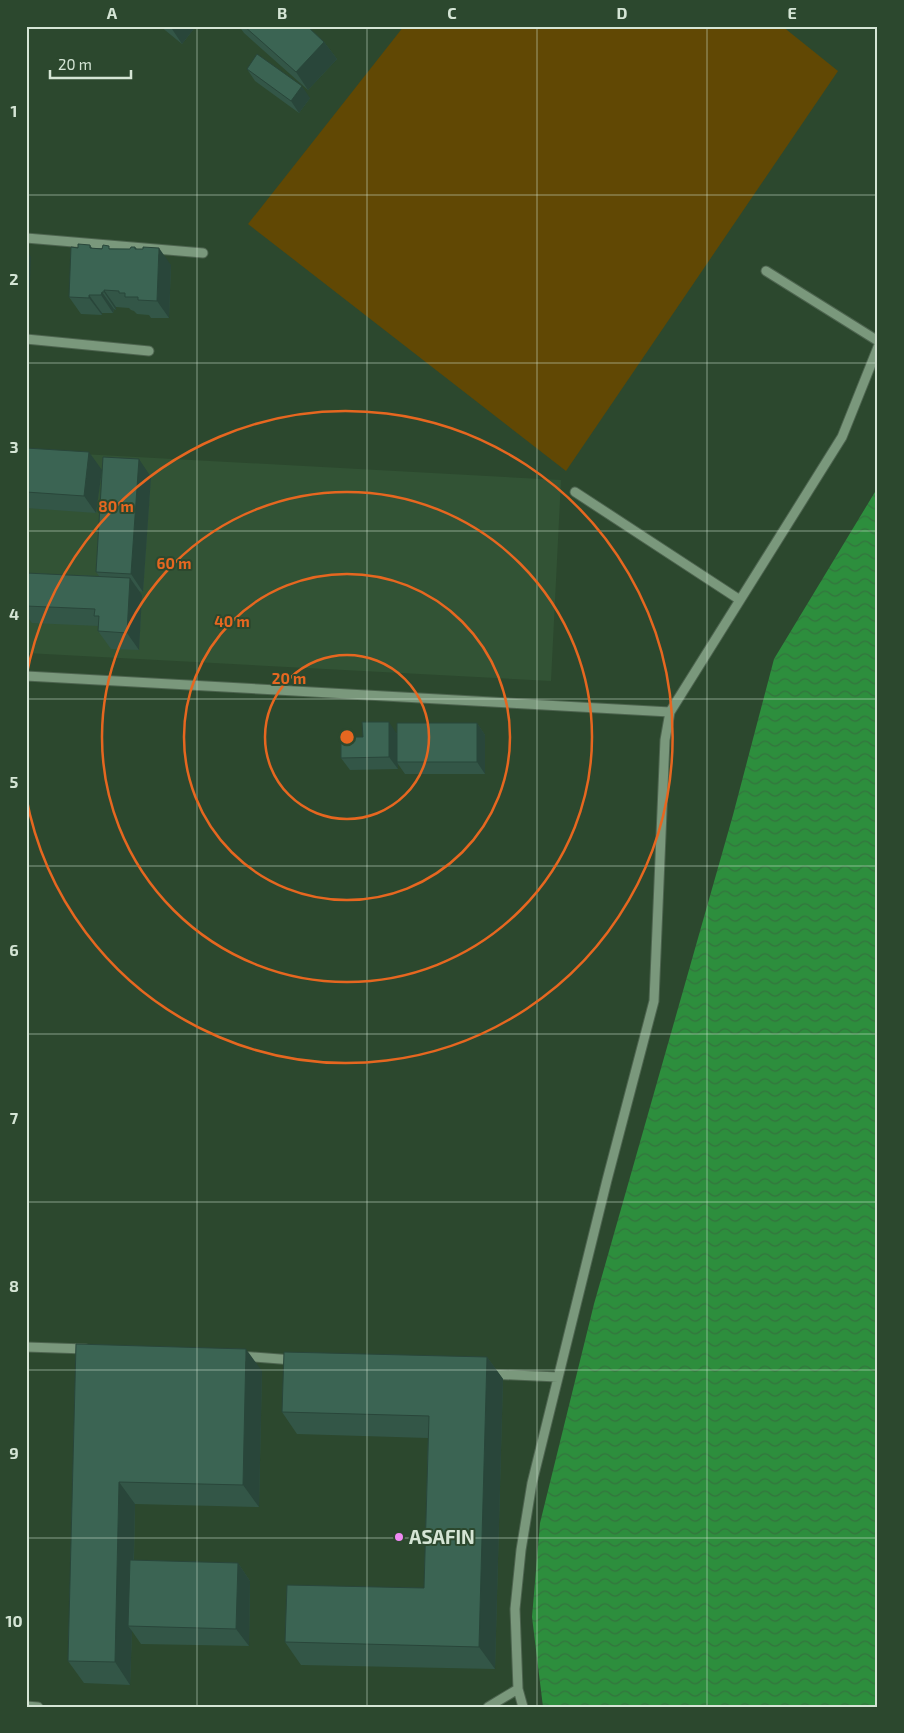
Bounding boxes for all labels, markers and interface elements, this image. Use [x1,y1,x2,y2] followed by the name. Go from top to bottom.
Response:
[107,3,118,22] text: A
[277,3,287,22] text: B
[447,3,457,22] text: C
[617,3,628,22] text: D
[787,3,797,22] text: E
[50,48,131,80] scale bar
[58,55,92,73] text: 20 m
[11,101,17,120] text: 1
[9,269,19,288] text: 2
[9,437,19,456] text: 3
[98,497,134,515] text: 80 m
[157,554,191,572] text: 60 m
[9,604,19,623] text: 4
[214,612,250,630] text: 40 m
[272,669,306,687] text: 20 m
[338,728,356,746] centre of rings
[10,772,19,791] text: 5
[9,940,19,959] text: 6
[10,1108,19,1127] text: 7
[9,1276,19,1295] text: 8
[9,1443,19,1462] text: 9
[409,1525,475,1548] place label: ASAFIN
[393,1531,405,1543] marker: ASAFIN
[5,1611,23,1630] text: 10

